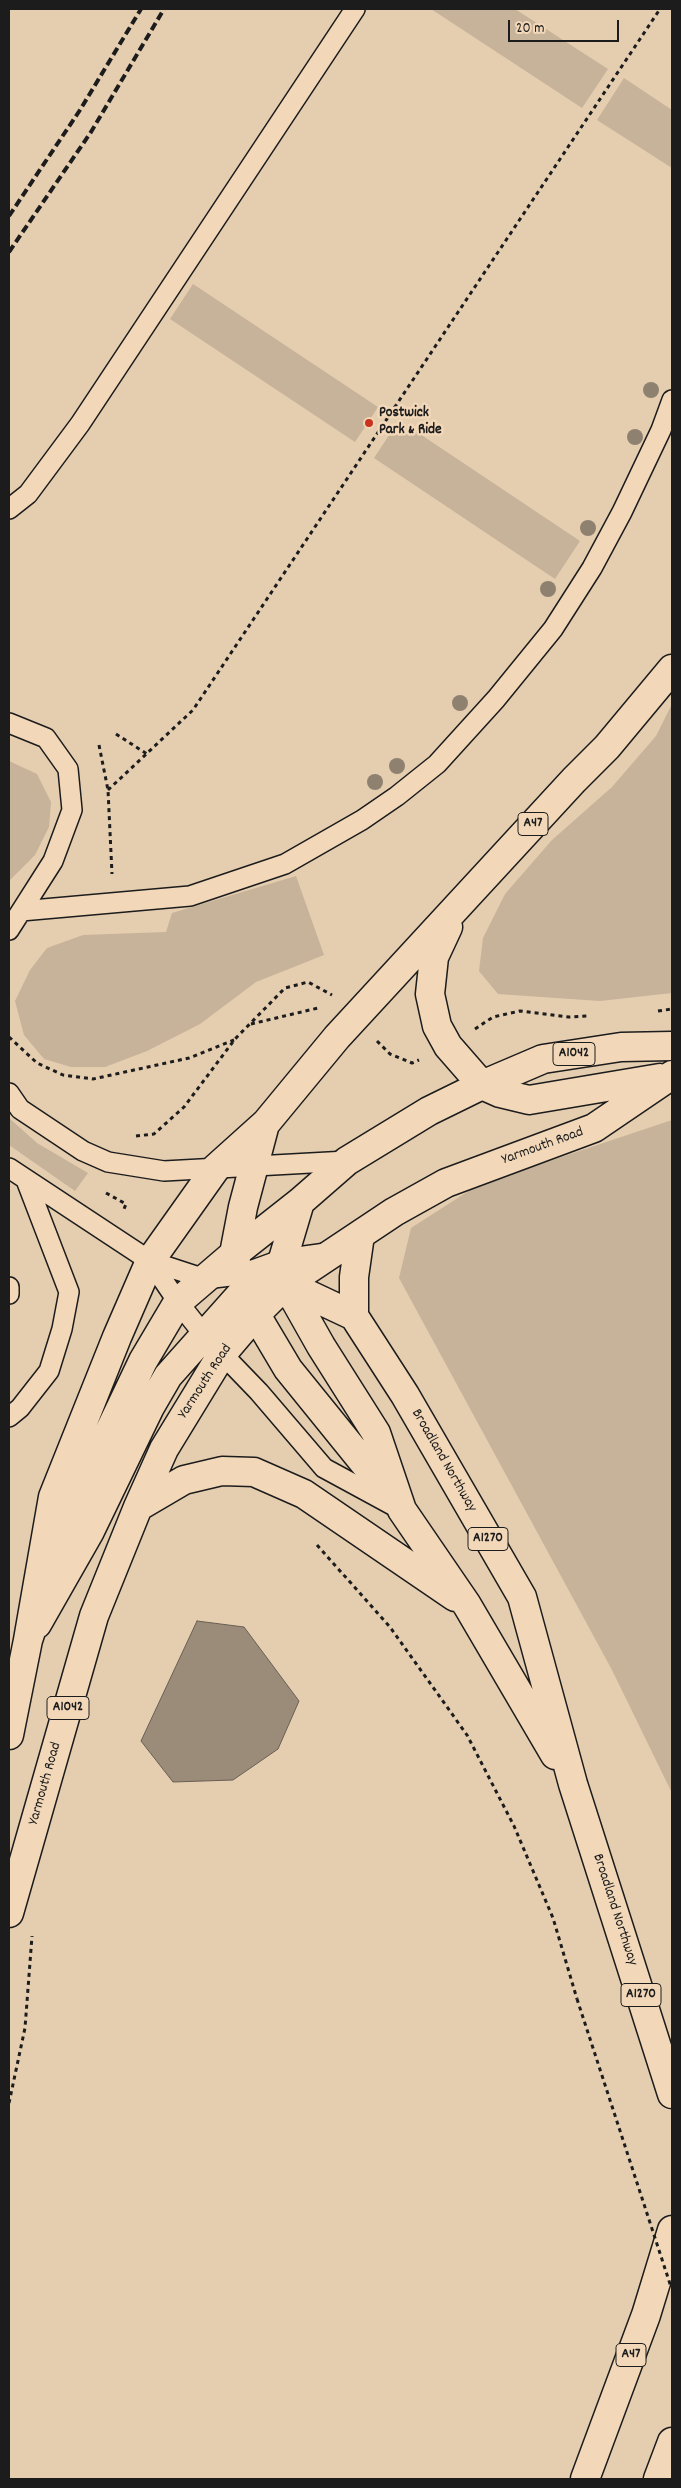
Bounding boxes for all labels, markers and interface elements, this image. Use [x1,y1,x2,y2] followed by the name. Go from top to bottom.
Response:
[511,10,622,42] scale bar
[516,18,544,40] text: 20 m
[379,405,442,440] place label: Postwick Park & Ride
[363,417,375,429] marker: Postwick Park & Ride
[518,812,548,836] road number: A47
[553,1042,595,1066] road number: A1042
[500,1124,586,1170] street label: Yarmouth Road
[175,1341,237,1423] street label: Yarmouth Road
[406,1406,480,1516] street label: Broadland Northway
[468,1528,508,1550] road number: A1270
[47,1696,89,1720] road number: A1042
[26,1740,66,1828] street label: Yarmouth Road
[587,1852,641,1968] street label: Broadland Northway
[621,1984,661,2006] road number: A1270
[616,2344,646,2366] road number: A47

